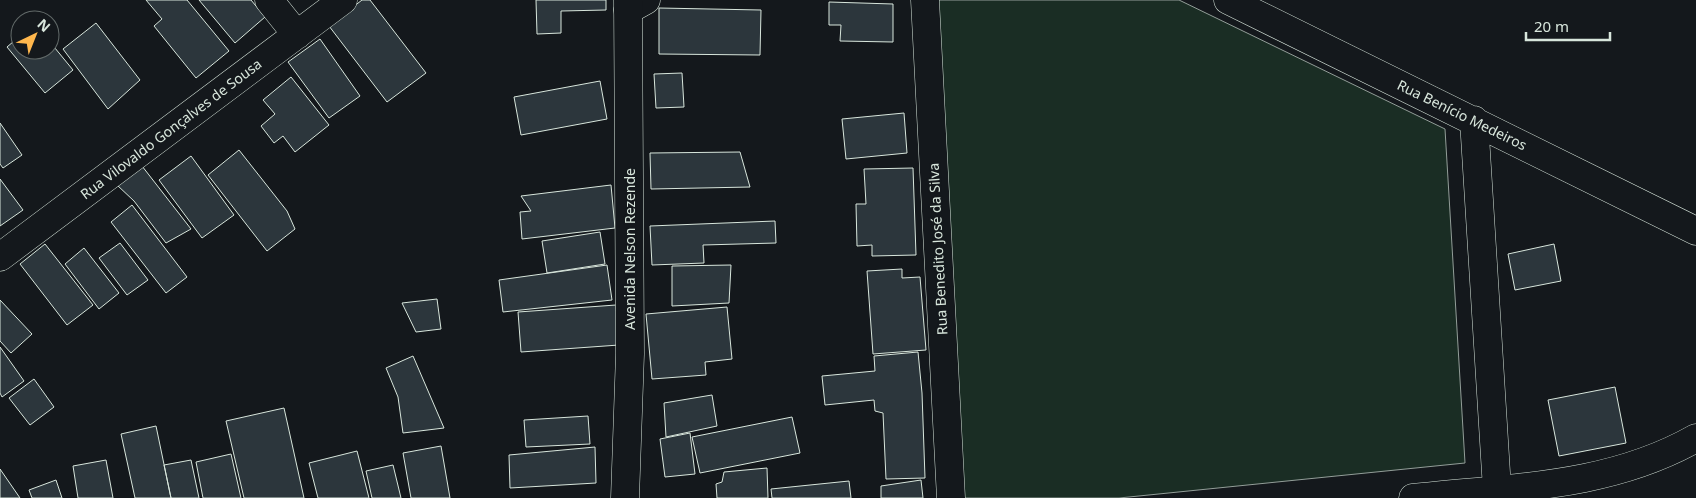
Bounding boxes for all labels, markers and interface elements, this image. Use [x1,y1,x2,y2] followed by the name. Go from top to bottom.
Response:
[10,10,60,60] north arrow
[1526,10,1610,42] scale bar
[34,14,55,36] text: N
[1534,16,1569,36] text: 20 m
[76,54,265,203] street label: Rua Vilovaldo Gonçalves de Sousa
[1394,75,1530,154] street label: Rua Benício Medeiros
[924,162,951,336] street label: Rua Benedito José da Silva
[620,168,639,330] street label: Avenida Nelson Rezende

